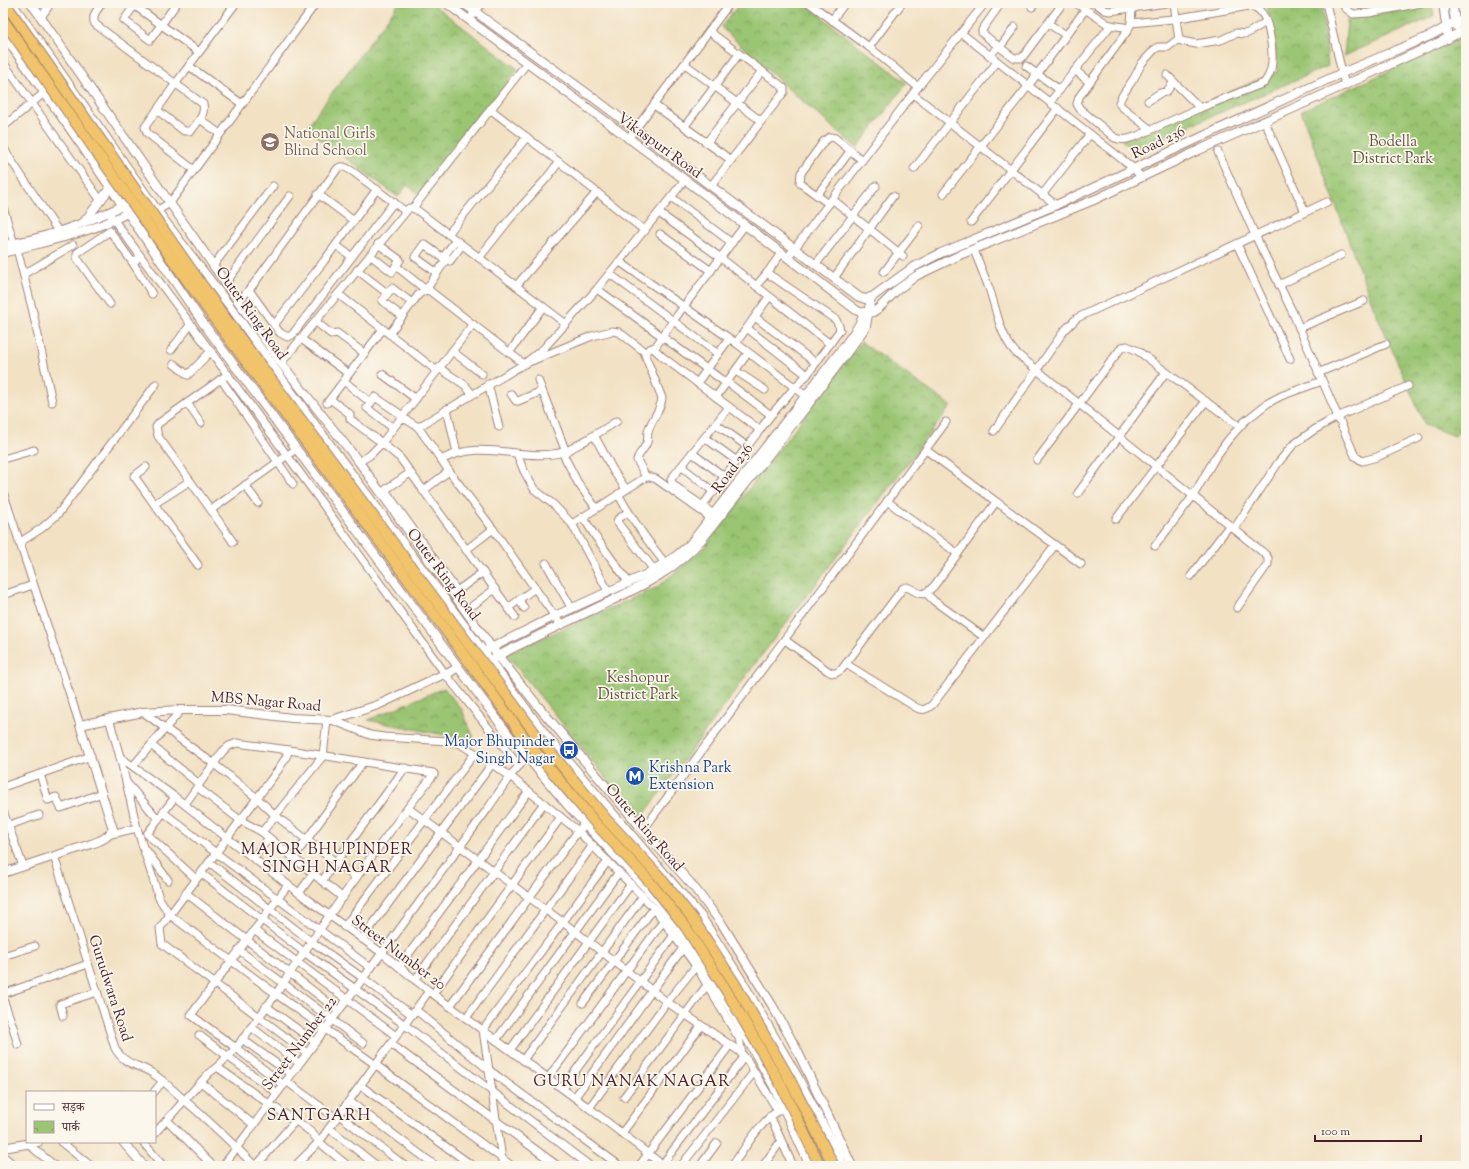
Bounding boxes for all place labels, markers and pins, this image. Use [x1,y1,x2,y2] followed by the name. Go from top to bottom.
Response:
[284,124,376,162] place label: National Girls Blind School
[259,131,281,153] school or university icon: National Girls Blind School
[444,732,555,770] place label: Major Bhupinder Singh Nagar
[558,739,580,761] bus stop icon: Major Bhupinder Singh Nagar
[649,758,732,796] place label: Krishna Park Extension
[624,765,646,787] metro station icon: Krishna Park Extension

